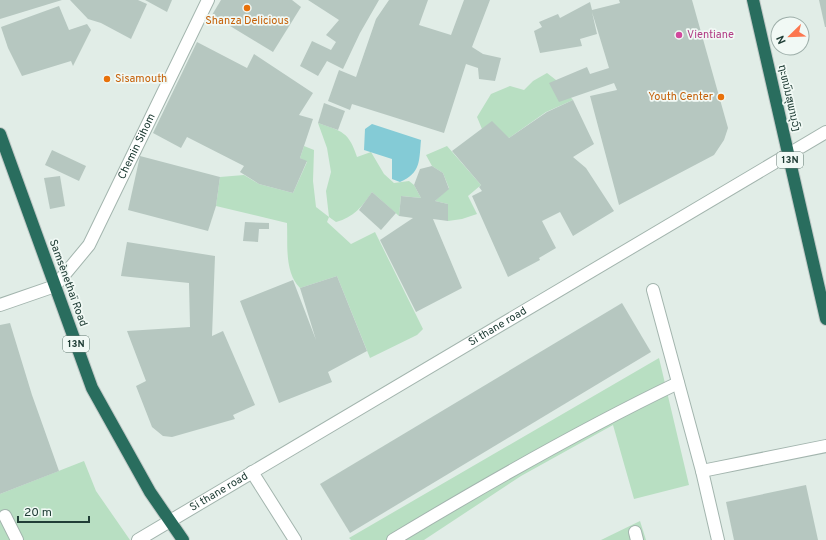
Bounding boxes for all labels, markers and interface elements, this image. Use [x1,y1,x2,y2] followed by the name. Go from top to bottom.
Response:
[242,3,252,13] marker: Shanza Delicious
[205,14,289,28] place label: Shanza Delicious
[770,16,810,56] north arrow
[687,28,734,42] place label: Vientiane
[674,30,684,40] marker: Vientiane
[774,33,790,46] text: N
[775,63,803,133] street label: ຖະຫນົນສຸພານຸວົງ
[115,72,167,86] place label: Sisamouth
[102,74,112,84] marker: Sisamouth
[648,90,714,104] place label: Youth Center
[716,92,726,102] marker: Youth Center
[115,111,159,182] street label: Chemin Sihom
[777,152,803,168] road number: 13N
[46,237,90,329] street label: Samsènethaï Road
[466,304,529,350] street label: Si thane road
[63,336,89,352] road number: 13N
[187,469,251,515] street label: Si thane road
[18,498,89,524] scale bar
[24,505,52,521] text: 20 m

